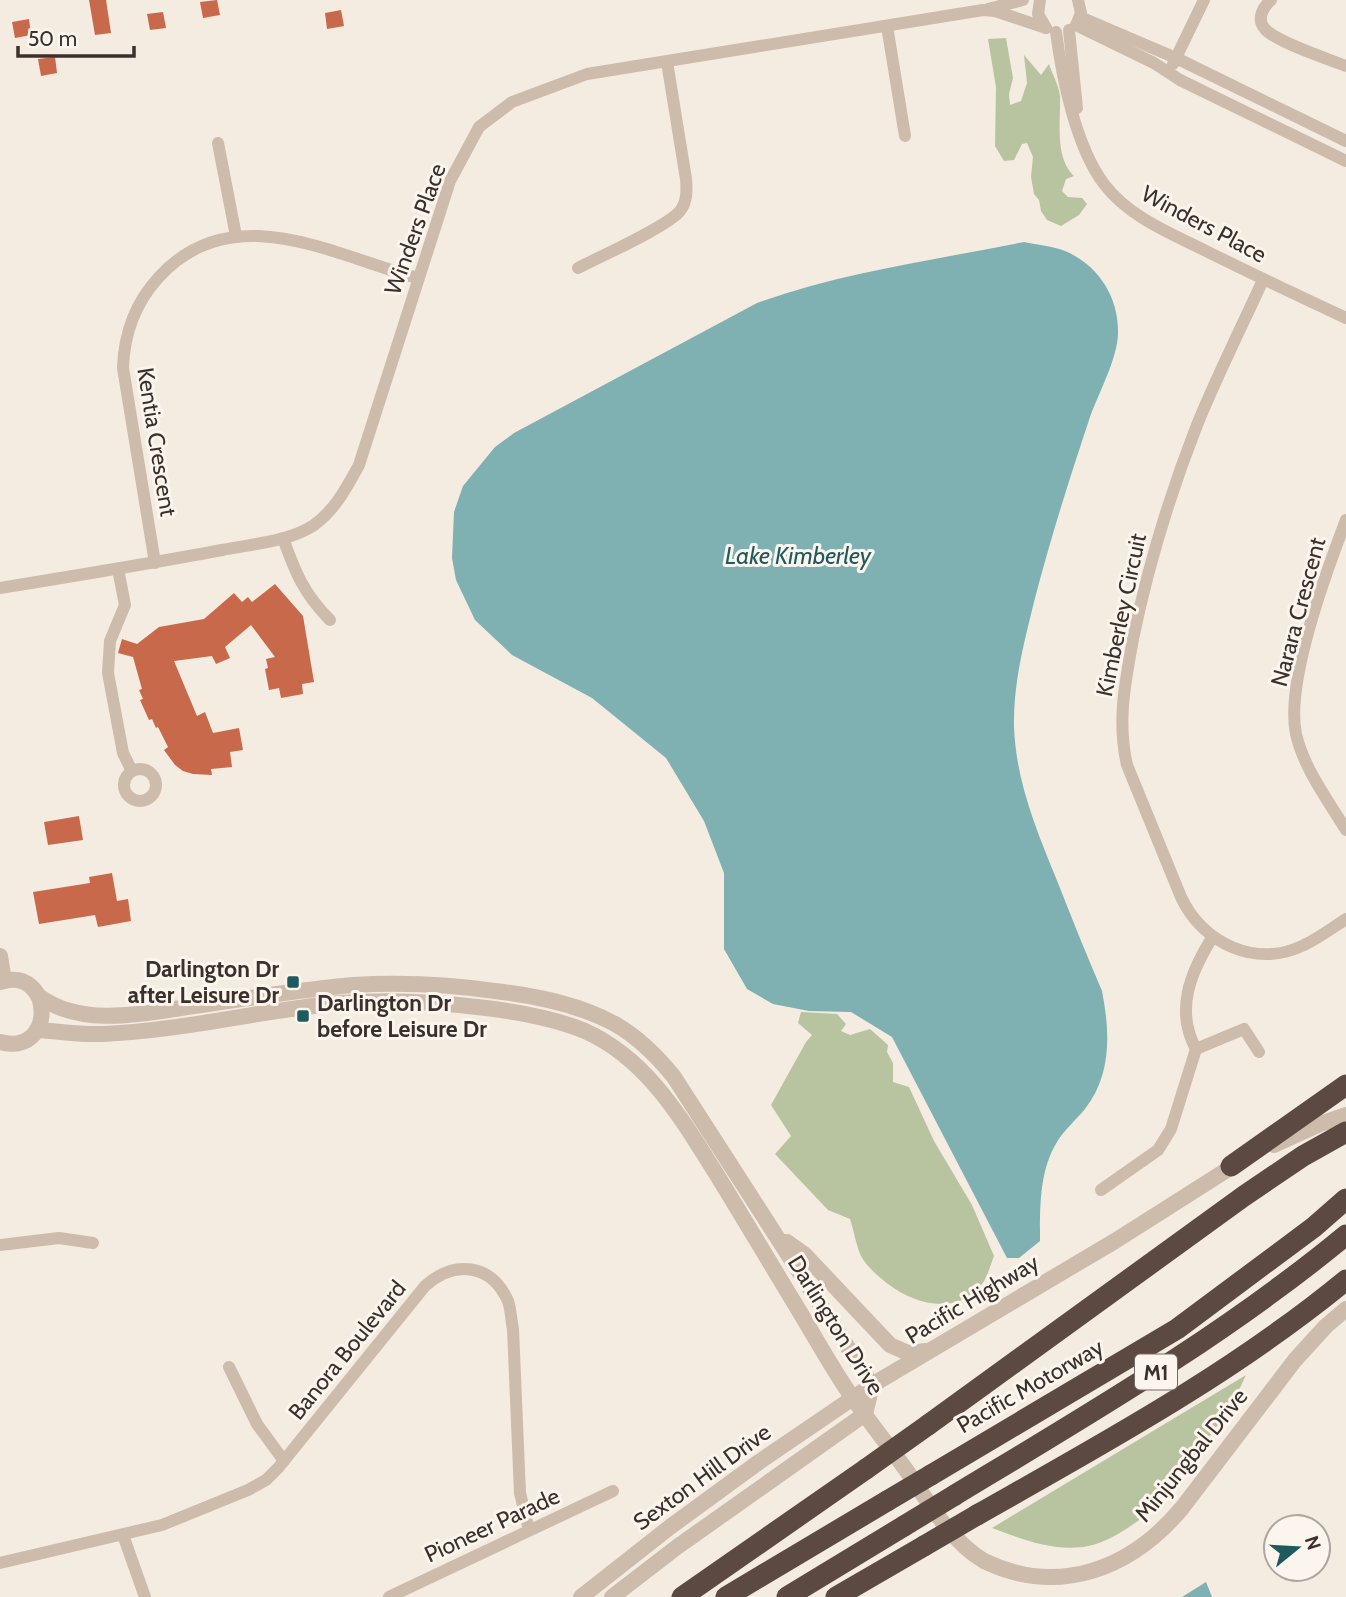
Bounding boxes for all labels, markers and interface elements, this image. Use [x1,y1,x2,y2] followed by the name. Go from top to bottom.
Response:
[18,14,133,58] scale bar
[28,26,77,51] text: 50 m
[378,159,452,298] street label: Winders Place
[1137,179,1271,269] street label: Winders Place
[131,366,183,519] street label: Kentia Crescent
[1090,531,1152,699] street label: Kimberley Circuit
[1265,534,1331,690] street label: Narara Crescent
[725,541,872,570] water label: Lake Kimberley
[128,955,279,1009] place label: Darlington Dr after Leisure Dr
[285,974,301,990] marker: Darlington Dr after Leisure Dr
[317,989,487,1043] place label: Darlington Dr before Leisure Dr
[295,1008,311,1024] marker: Darlington Dr before Leisure Dr
[900,1248,1044,1350] street label: Pacific Highway
[782,1250,890,1400] street label: Darlington Drive
[282,1275,412,1425] street label: Banora Boulevard
[952,1333,1109,1439] street label: Pacific Motorway
[1135,1354,1177,1390] road number: M1
[1129,1383,1253,1527] street label: Minjungbal Drive
[628,1418,776,1536] street label: Sexton Hill Drive
[420,1481,564,1569] street label: Pioneer Parade
[1262,1513,1332,1583] north arrow
[1300,1533,1326,1553] text: N

